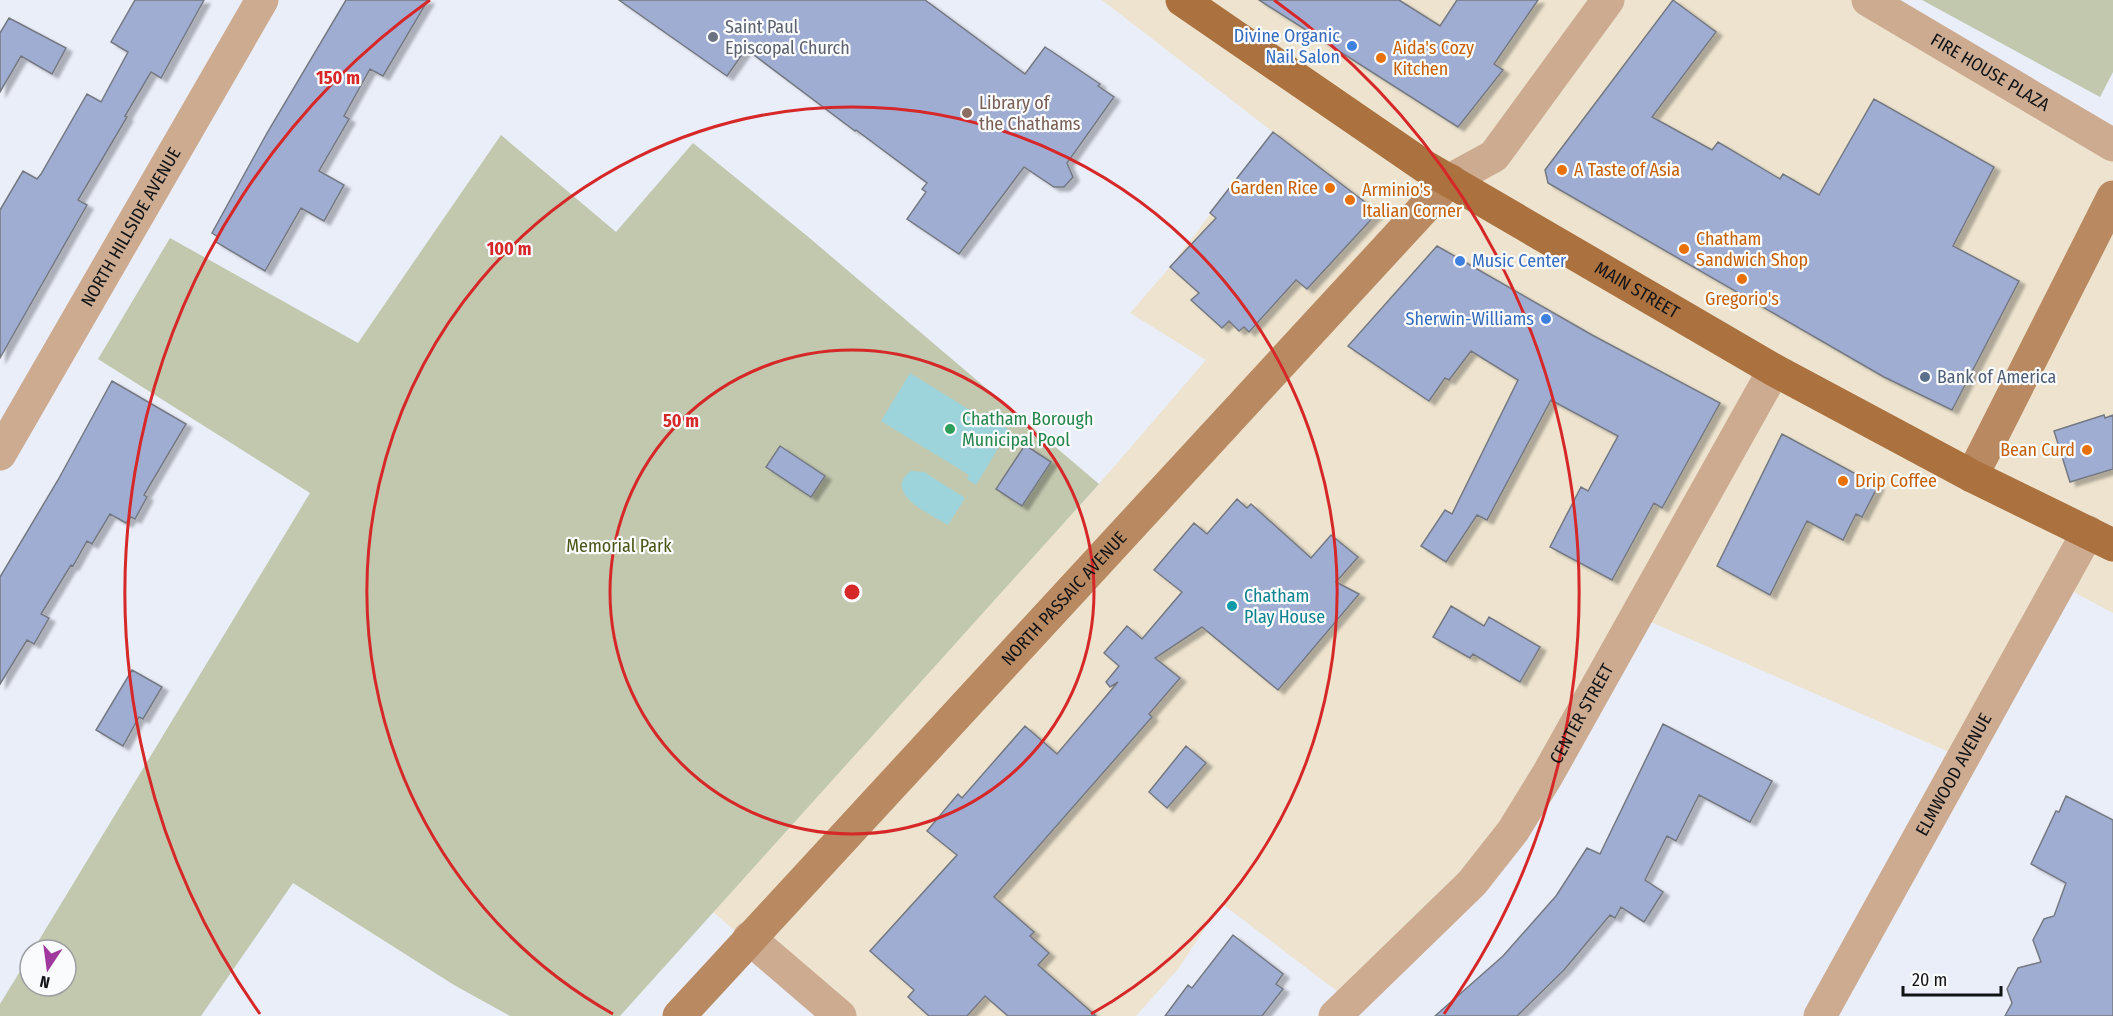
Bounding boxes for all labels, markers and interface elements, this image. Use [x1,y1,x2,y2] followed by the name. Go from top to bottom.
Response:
[725,16,850,59] place label: Saint Paul Episcopal Church
[1234,25,1340,68] place label: Divine Organic Nail Salon
[1927,29,2054,116] street label: FIRE HOUSE PLAZA
[706,30,720,44] marker: Saint Paul Episcopal Church
[1393,37,1474,80] place label: Aida's Cozy Kitchen
[1345,39,1359,53] marker: Divine Organic Nail Salon
[1374,51,1388,65] marker: Aida's Cozy Kitchen
[316,67,360,89] text: 150 m
[979,92,1081,135] place label: Library of the Chathams
[960,106,974,120] marker: Library of the Chathams
[76,144,186,311] street label: NORTH HILLSIDE AVENUE
[1574,159,1680,181] place label: A Taste of Asia
[1555,163,1569,177] marker: A Taste of Asia
[1230,177,1318,199] place label: Garden Rice
[1362,179,1463,222] place label: Arminio's Italian Corner
[1323,181,1337,195] marker: Garden Rice
[1343,193,1357,207] marker: Arminio's Italian Corner
[1696,228,1808,271] place label: Chatham Sandwich Shop
[487,238,531,260] text: 100 m
[1677,242,1691,256] marker: Chatham Sandwich Shop
[1472,250,1567,272] place label: Music Center
[1453,254,1467,268] marker: Music Center
[1591,257,1684,324] street label: MAIN STREET
[1735,272,1749,286] marker: Gregorio's
[1705,288,1779,310] place label: Gregorio's
[1406,308,1534,330] place label: Sherwin-Williams
[1539,312,1553,326] marker: Sherwin-Williams
[1937,366,2057,388] place label: Bank of America
[1918,370,1932,384] marker: Bank of America
[962,408,1093,451] place label: Chatham Borough Municipal Pool
[663,410,699,432] text: 50 m
[943,422,957,436] marker: Chatham Borough Municipal Pool
[2000,439,2075,461] place label: Bean Curd
[2080,443,2094,457] marker: Bean Curd
[1855,470,1937,492] place label: Drip Coffee
[1836,474,1850,488] marker: Drip Coffee
[997,527,1131,670] street label: NORTH PASSAIC AVENUE
[566,535,672,557] park label: Memorial Park
[842,582,862,602] centre of rings
[1244,585,1325,628] place label: Chatham Play House
[1225,599,1239,613] marker: Chatham Play House
[1545,659,1619,768] street label: CENTER STREET
[1911,709,1996,840] street label: ELMWOOD AVENUE
[18,938,78,998] north arrow
[1903,959,2000,997] scale bar
[1912,969,1947,991] text: 20 m
[38,972,52,992] text: N

